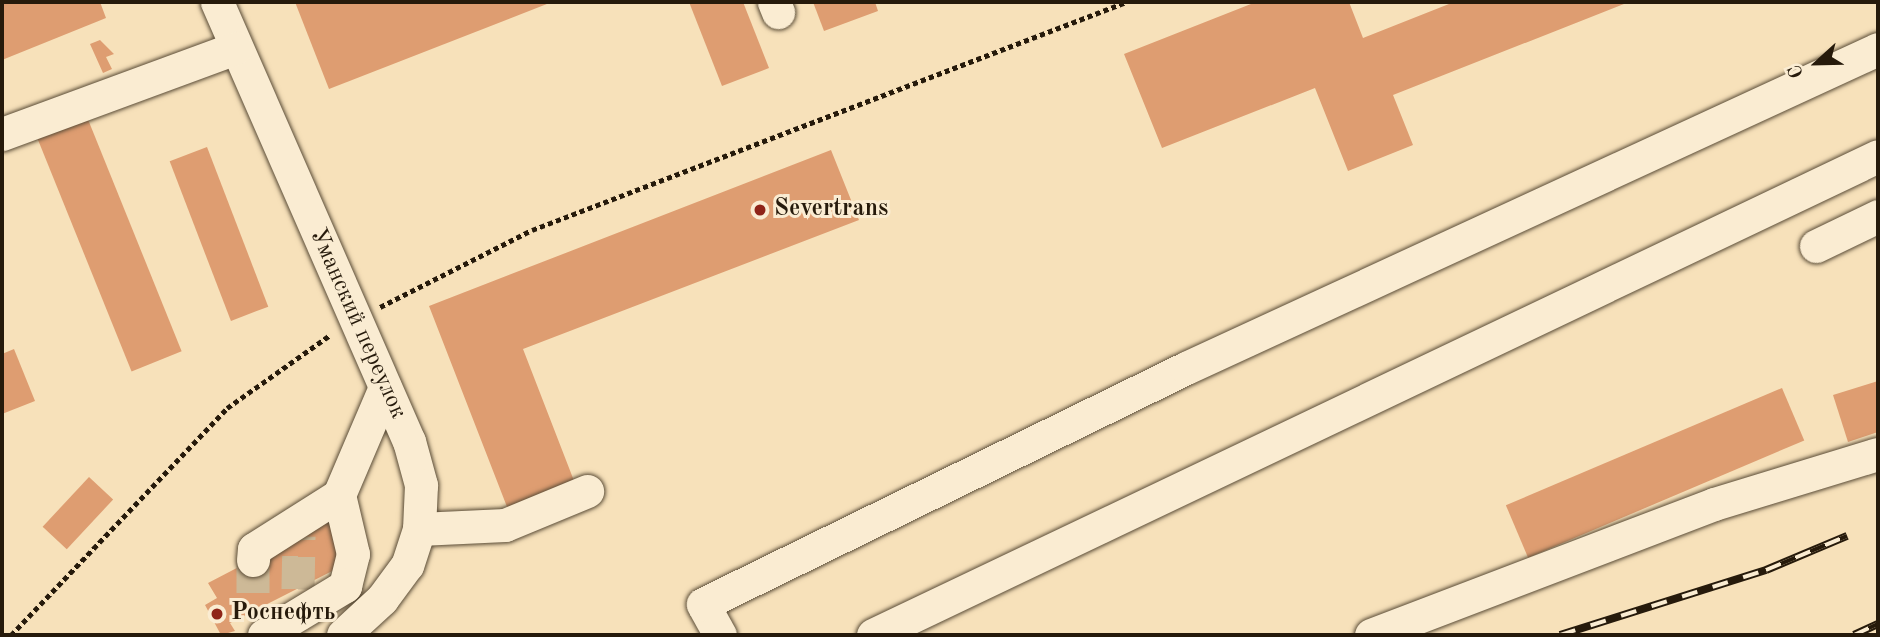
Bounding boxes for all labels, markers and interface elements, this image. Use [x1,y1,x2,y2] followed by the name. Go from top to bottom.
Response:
[1782,28,1852,98] north arrow
[1786,62,1808,80] text: С
[774,196,888,224] place label: Severtrans
[752,202,768,218] marker: Severtrans
[302,224,412,424] street label: Уманский переулок
[231,600,335,628] place label: Роснефть
[209,606,225,622] marker: Роснефть

